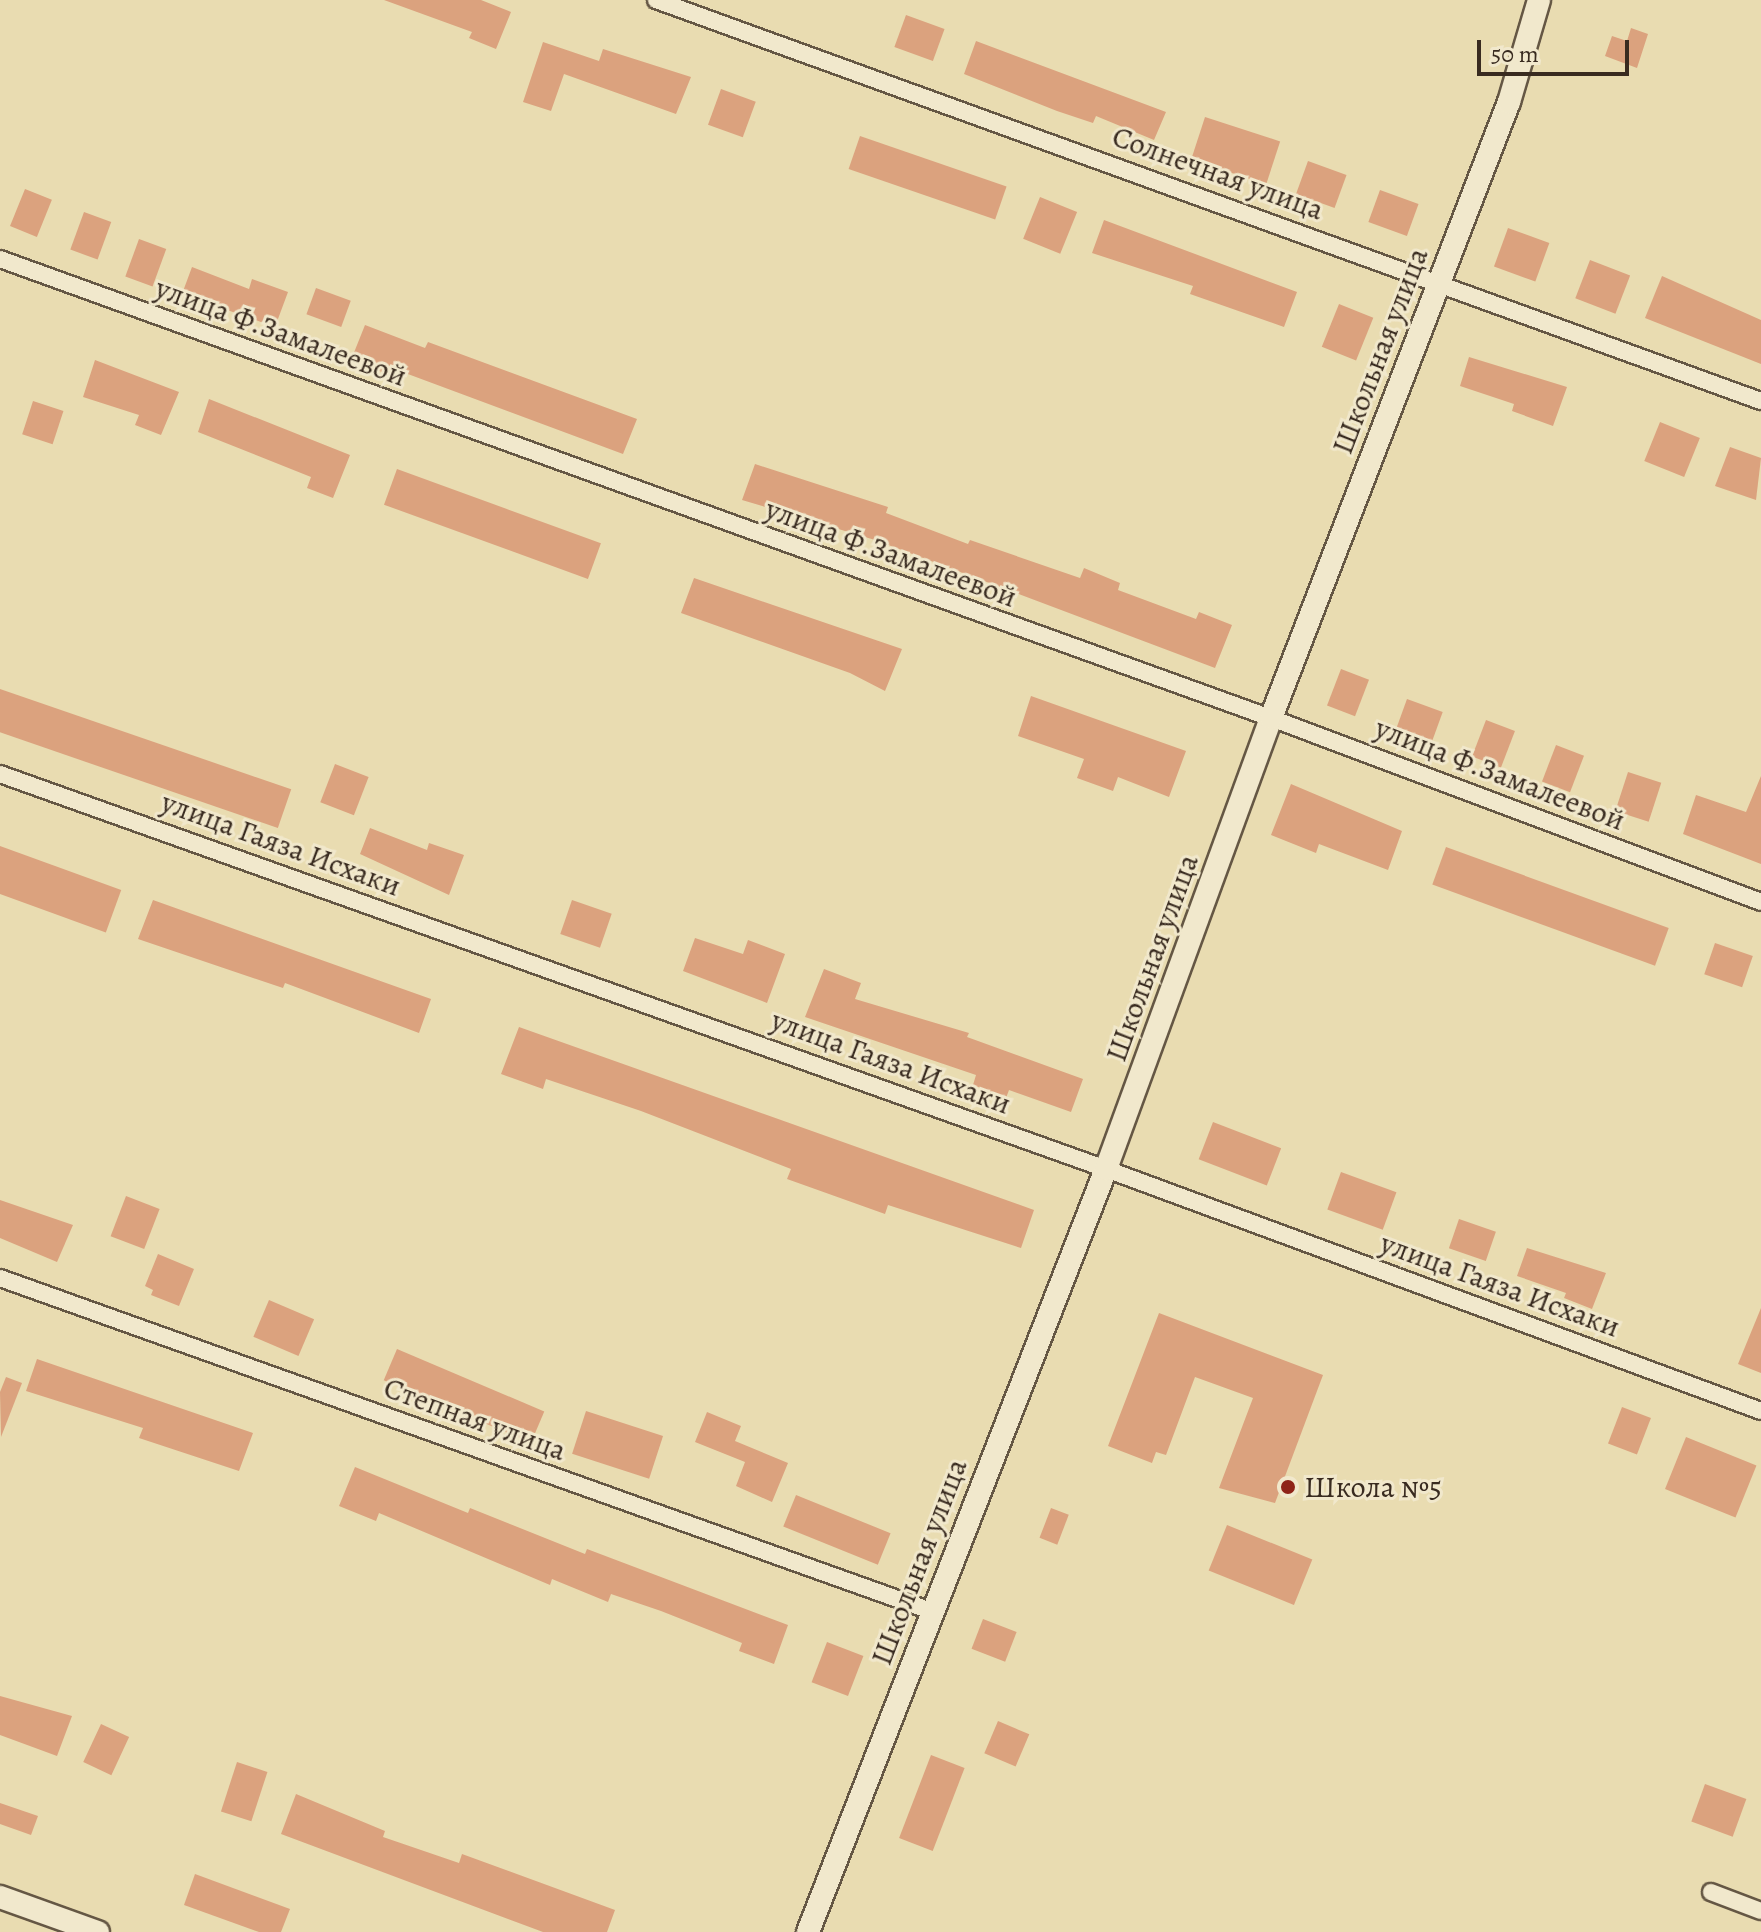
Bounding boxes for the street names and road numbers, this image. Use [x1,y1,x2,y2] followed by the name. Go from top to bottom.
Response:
[1107,118,1329,228] street label: Солнечная улица
[1324,243,1436,459] street label: Школьная улица
[151,270,411,394] street label: улица Ф.Замалеевой
[761,491,1021,615] street label: улица Ф.Замалеевой
[1370,710,1630,838] street label: улица Ф.Замалеевой
[156,784,406,904] street label: улица Гаяза Исхаки
[1098,849,1206,1067] street label: Школьная улица
[766,1002,1016,1122] street label: улица Гаяза Исхаки
[1375,1225,1625,1345] street label: улица Гаяза Исхаки
[379,1369,571,1469] street label: Степная улица
[863,1454,975,1670] street label: Школьная улица

